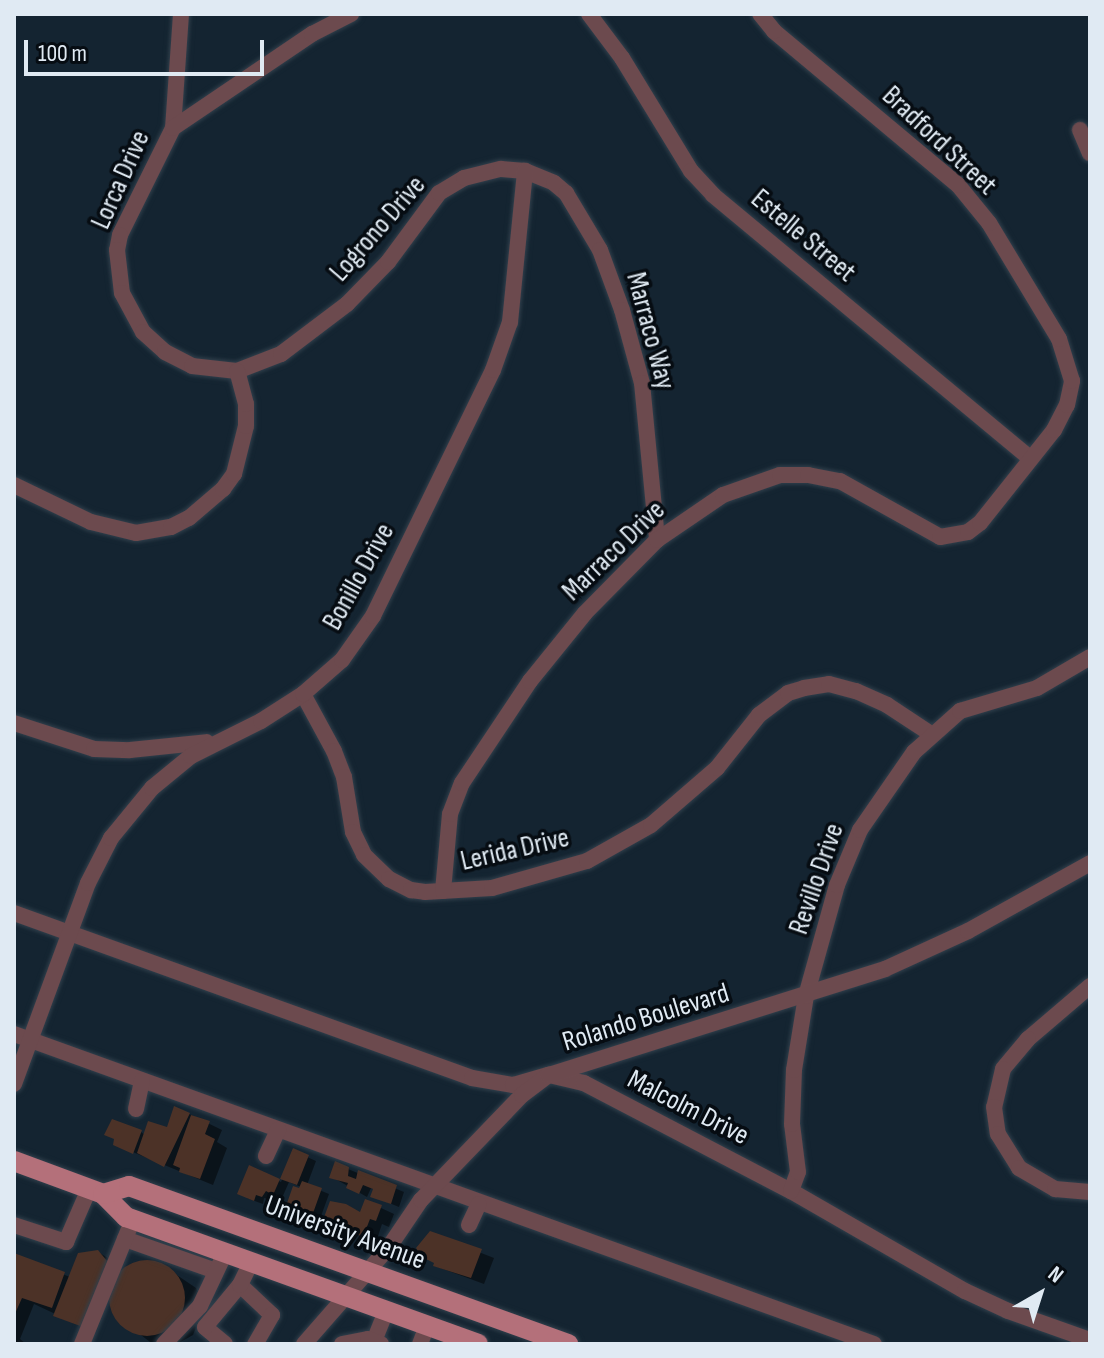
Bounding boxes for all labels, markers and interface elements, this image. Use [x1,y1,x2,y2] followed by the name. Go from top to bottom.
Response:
[28,24,268,74] scale bar
[38,39,87,68] text: 100 m
[875,79,1003,203] street label: Bradford Street
[84,126,158,234] street label: Lorca Drive
[323,169,433,289] street label: Logrono Drive
[744,183,862,289] street label: Estelle Street
[618,269,682,393] street label: Marraco Way
[556,494,672,608] street label: Marraco Drive
[316,518,402,636] street label: Bonillo Drive
[782,819,852,939] street label: Revillo Drive
[457,821,573,879] street label: Lerida Drive
[559,977,733,1059] street label: Rolando Boulevard
[622,1063,754,1153] street label: Malcolm Drive
[260,1188,430,1278] street label: University Avenue
[1000,1254,1080,1334] north arrow
[1042,1261,1068,1289] text: N

